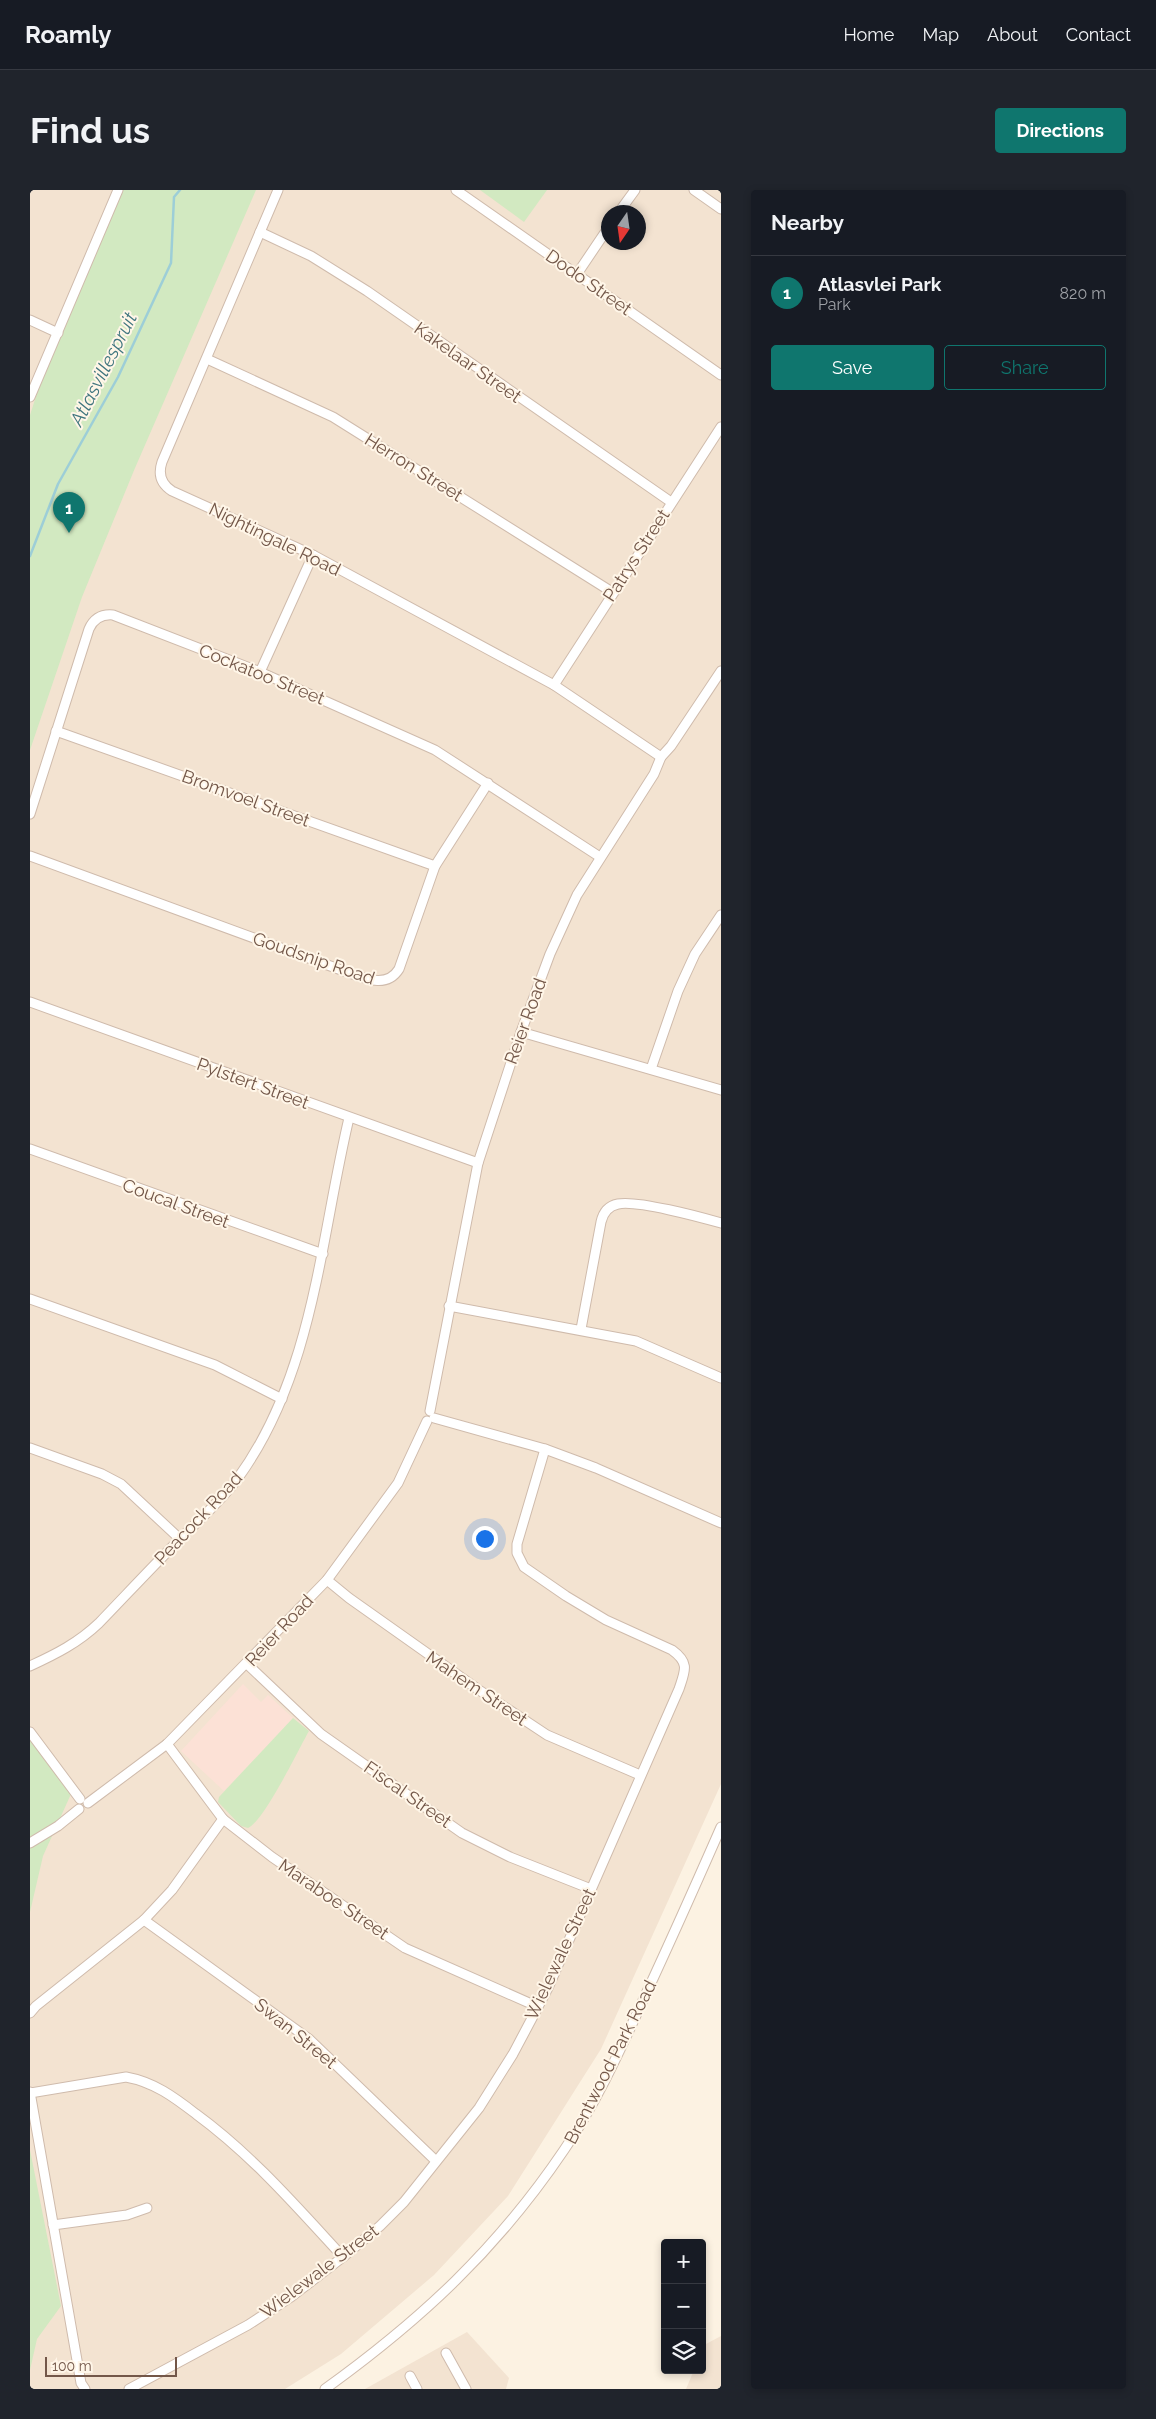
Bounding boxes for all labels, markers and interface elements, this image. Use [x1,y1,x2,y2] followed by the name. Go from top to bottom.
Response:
[25,20,111,49] text: Roamly
[843,24,894,45] text: Home
[922,24,959,45] text: Map
[987,24,1038,45] text: About
[1066,24,1131,45] text: Contact
[995,108,1126,153] button: Directions
[30,110,150,151] text: Find us
[601,205,646,250] north arrow
[771,210,844,235] text: Nearby
[542,245,636,319] street label: Dodo Street
[818,273,941,295] text: Atlasvlei Park
[783,284,791,303] text: 1
[1060,284,1106,303] text: 820 m
[818,295,851,314] text: Park
[65,308,141,430] water label: Atlasvillespruit
[410,317,526,407] street label: Kakelaar Street
[771,345,934,390] button: Save
[944,345,1106,390] button: Share
[361,428,467,506] street label: Herron Street
[53,492,85,533] pin: 1
[206,498,344,580] street label: Nightingale Road
[598,505,674,605] street label: Patrys Street
[196,639,328,709] street label: Cockatoo Street
[179,765,313,831] street label: Bromvoel Street
[250,927,378,989] street label: Goudsnip Road
[500,975,550,1067] street label: Reier Road
[194,1053,312,1113] street label: Pylstert Street
[120,1174,232,1232] street label: Coucal Street
[150,1467,246,1569] street label: Peacock Road
[472,1526,498,1552] your location
[241,1590,317,1670] street label: Reier Road
[422,1646,532,1730] street label: Mahem Street
[360,1756,456,1832] street label: Fiscal Street
[275,1854,393,1944] street label: Maraboe Street
[520,1885,600,2023] street label: Wielewale Street
[560,1977,660,2147] street label: Brentwood Park Road
[251,1993,341,2073] street label: Swan Street
[256,2220,382,2322] street label: Wielewale Street
[661,2239,706,2374] map controls
[661,2239,706,2284] button: +
[661,2284,706,2329] button: −
[661,2329,706,2374] button: layers
[45,2354,178,2377] scale bar
[52,2358,92,2374] text: 100 m

